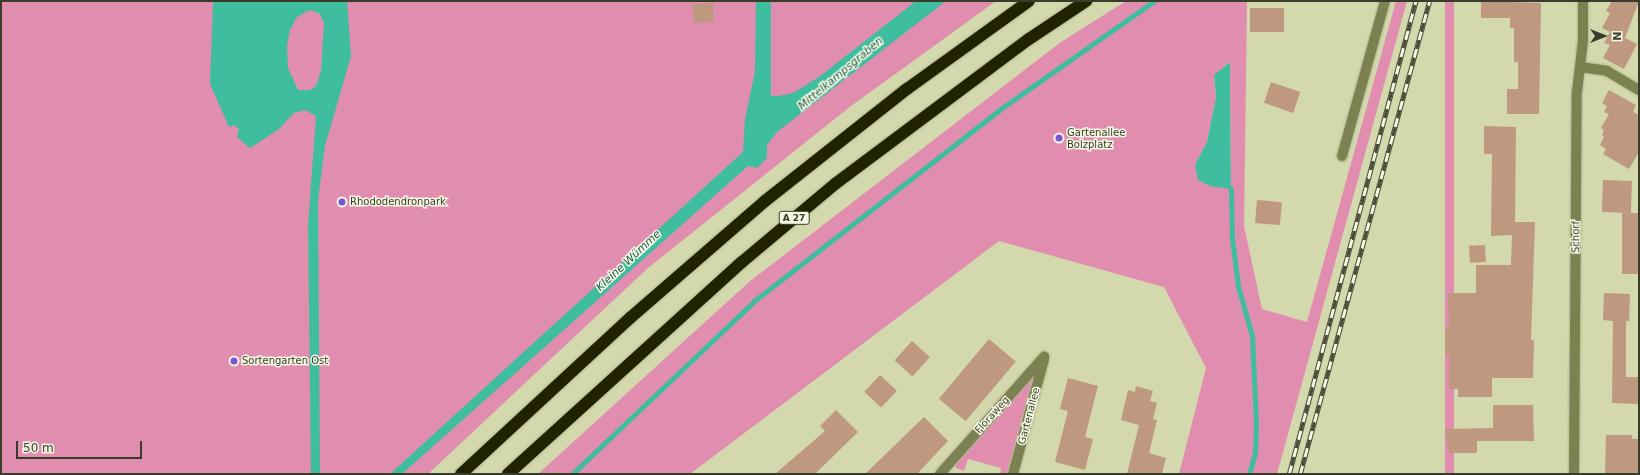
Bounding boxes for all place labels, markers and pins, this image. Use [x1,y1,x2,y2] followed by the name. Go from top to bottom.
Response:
[1067,126,1125,150] place label: Gartenallee Bolzplatz
[1054,133,1064,143] marker: Gartenallee Bolzplatz
[350,196,446,208] place label: Rhododendronpark
[337,197,347,207] marker: Rhododendronpark
[242,355,328,367] place label: Sortengarten Ost
[229,356,239,366] marker: Sortengarten Ost

